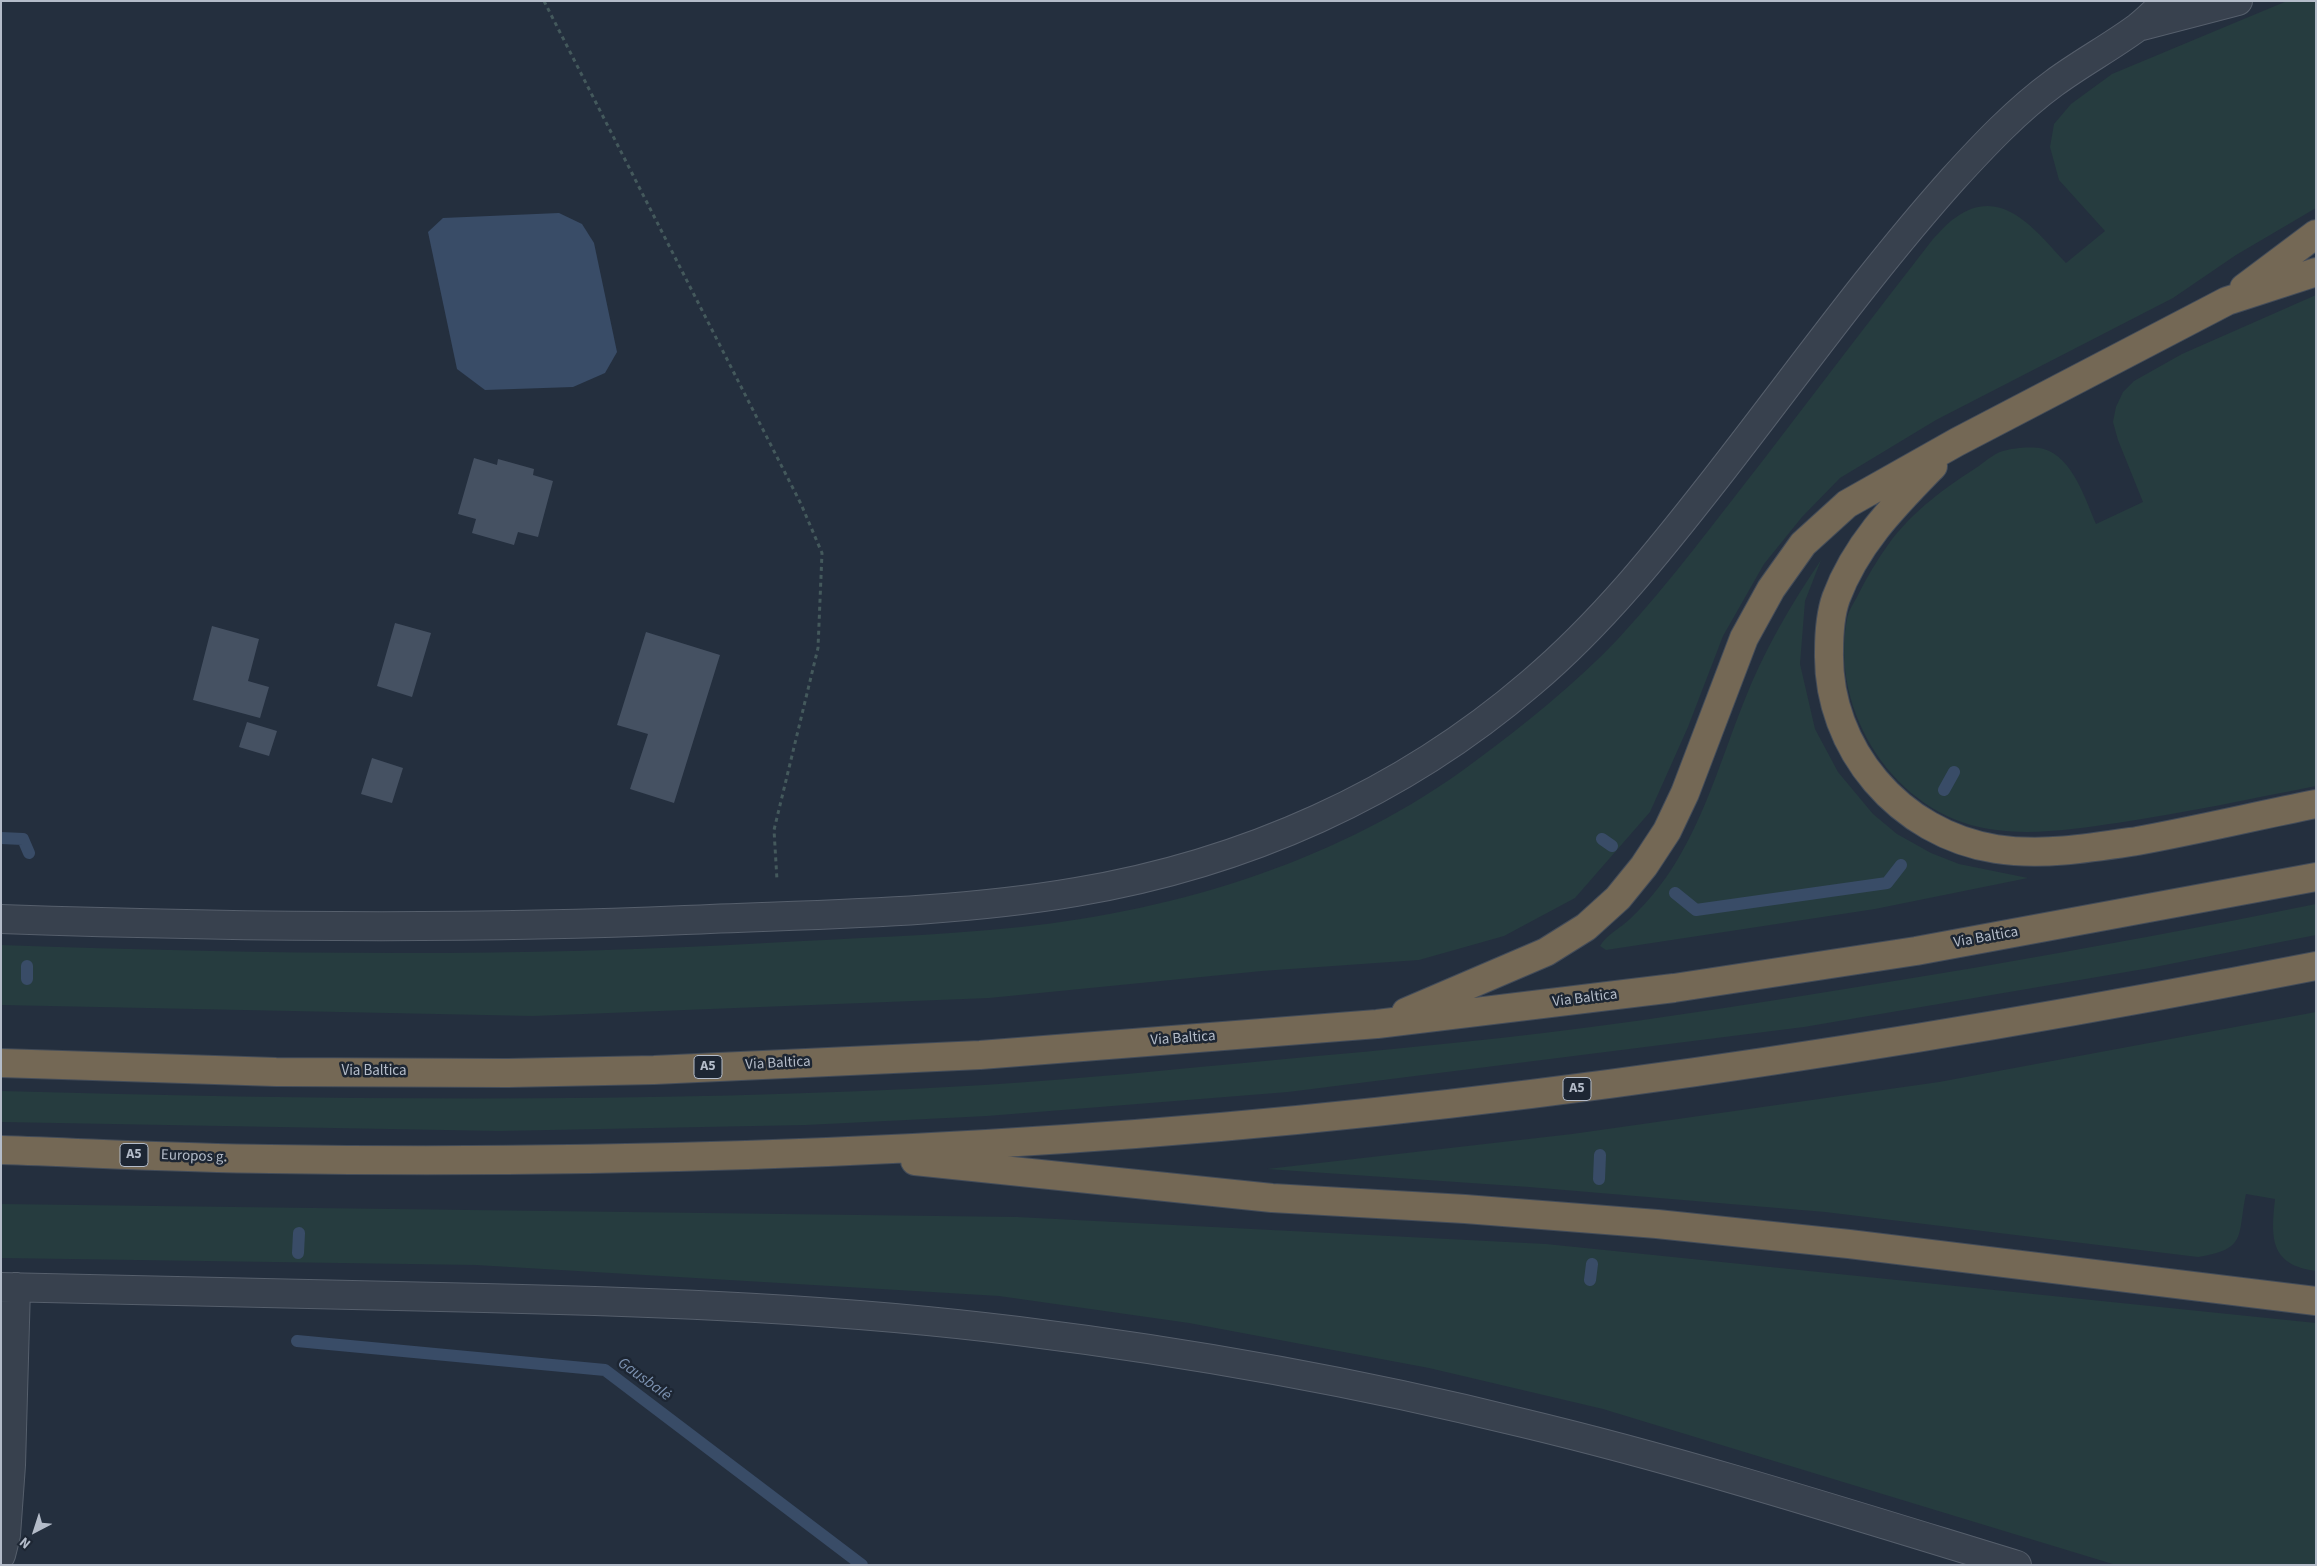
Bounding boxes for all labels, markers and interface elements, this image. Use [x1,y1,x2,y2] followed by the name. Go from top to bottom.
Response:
[1952,923,2020,953] street label: Via Baltica
[1552,986,1618,1012] street label: Via Baltica
[1150,1028,1216,1050] street label: Via Baltica
[745,1053,811,1075] street label: Via Baltica
[694,1056,722,1078] road number: A5
[341,1063,407,1081] street label: Via Baltica
[1563,1078,1591,1100] road number: A5
[120,1144,148,1166] road number: A5
[161,1147,227,1167] street label: Europos g.
[613,1354,675,1406] water label: Gausbalė
[10,1506,60,1556] north arrow
[15,1532,35,1553] text: N

